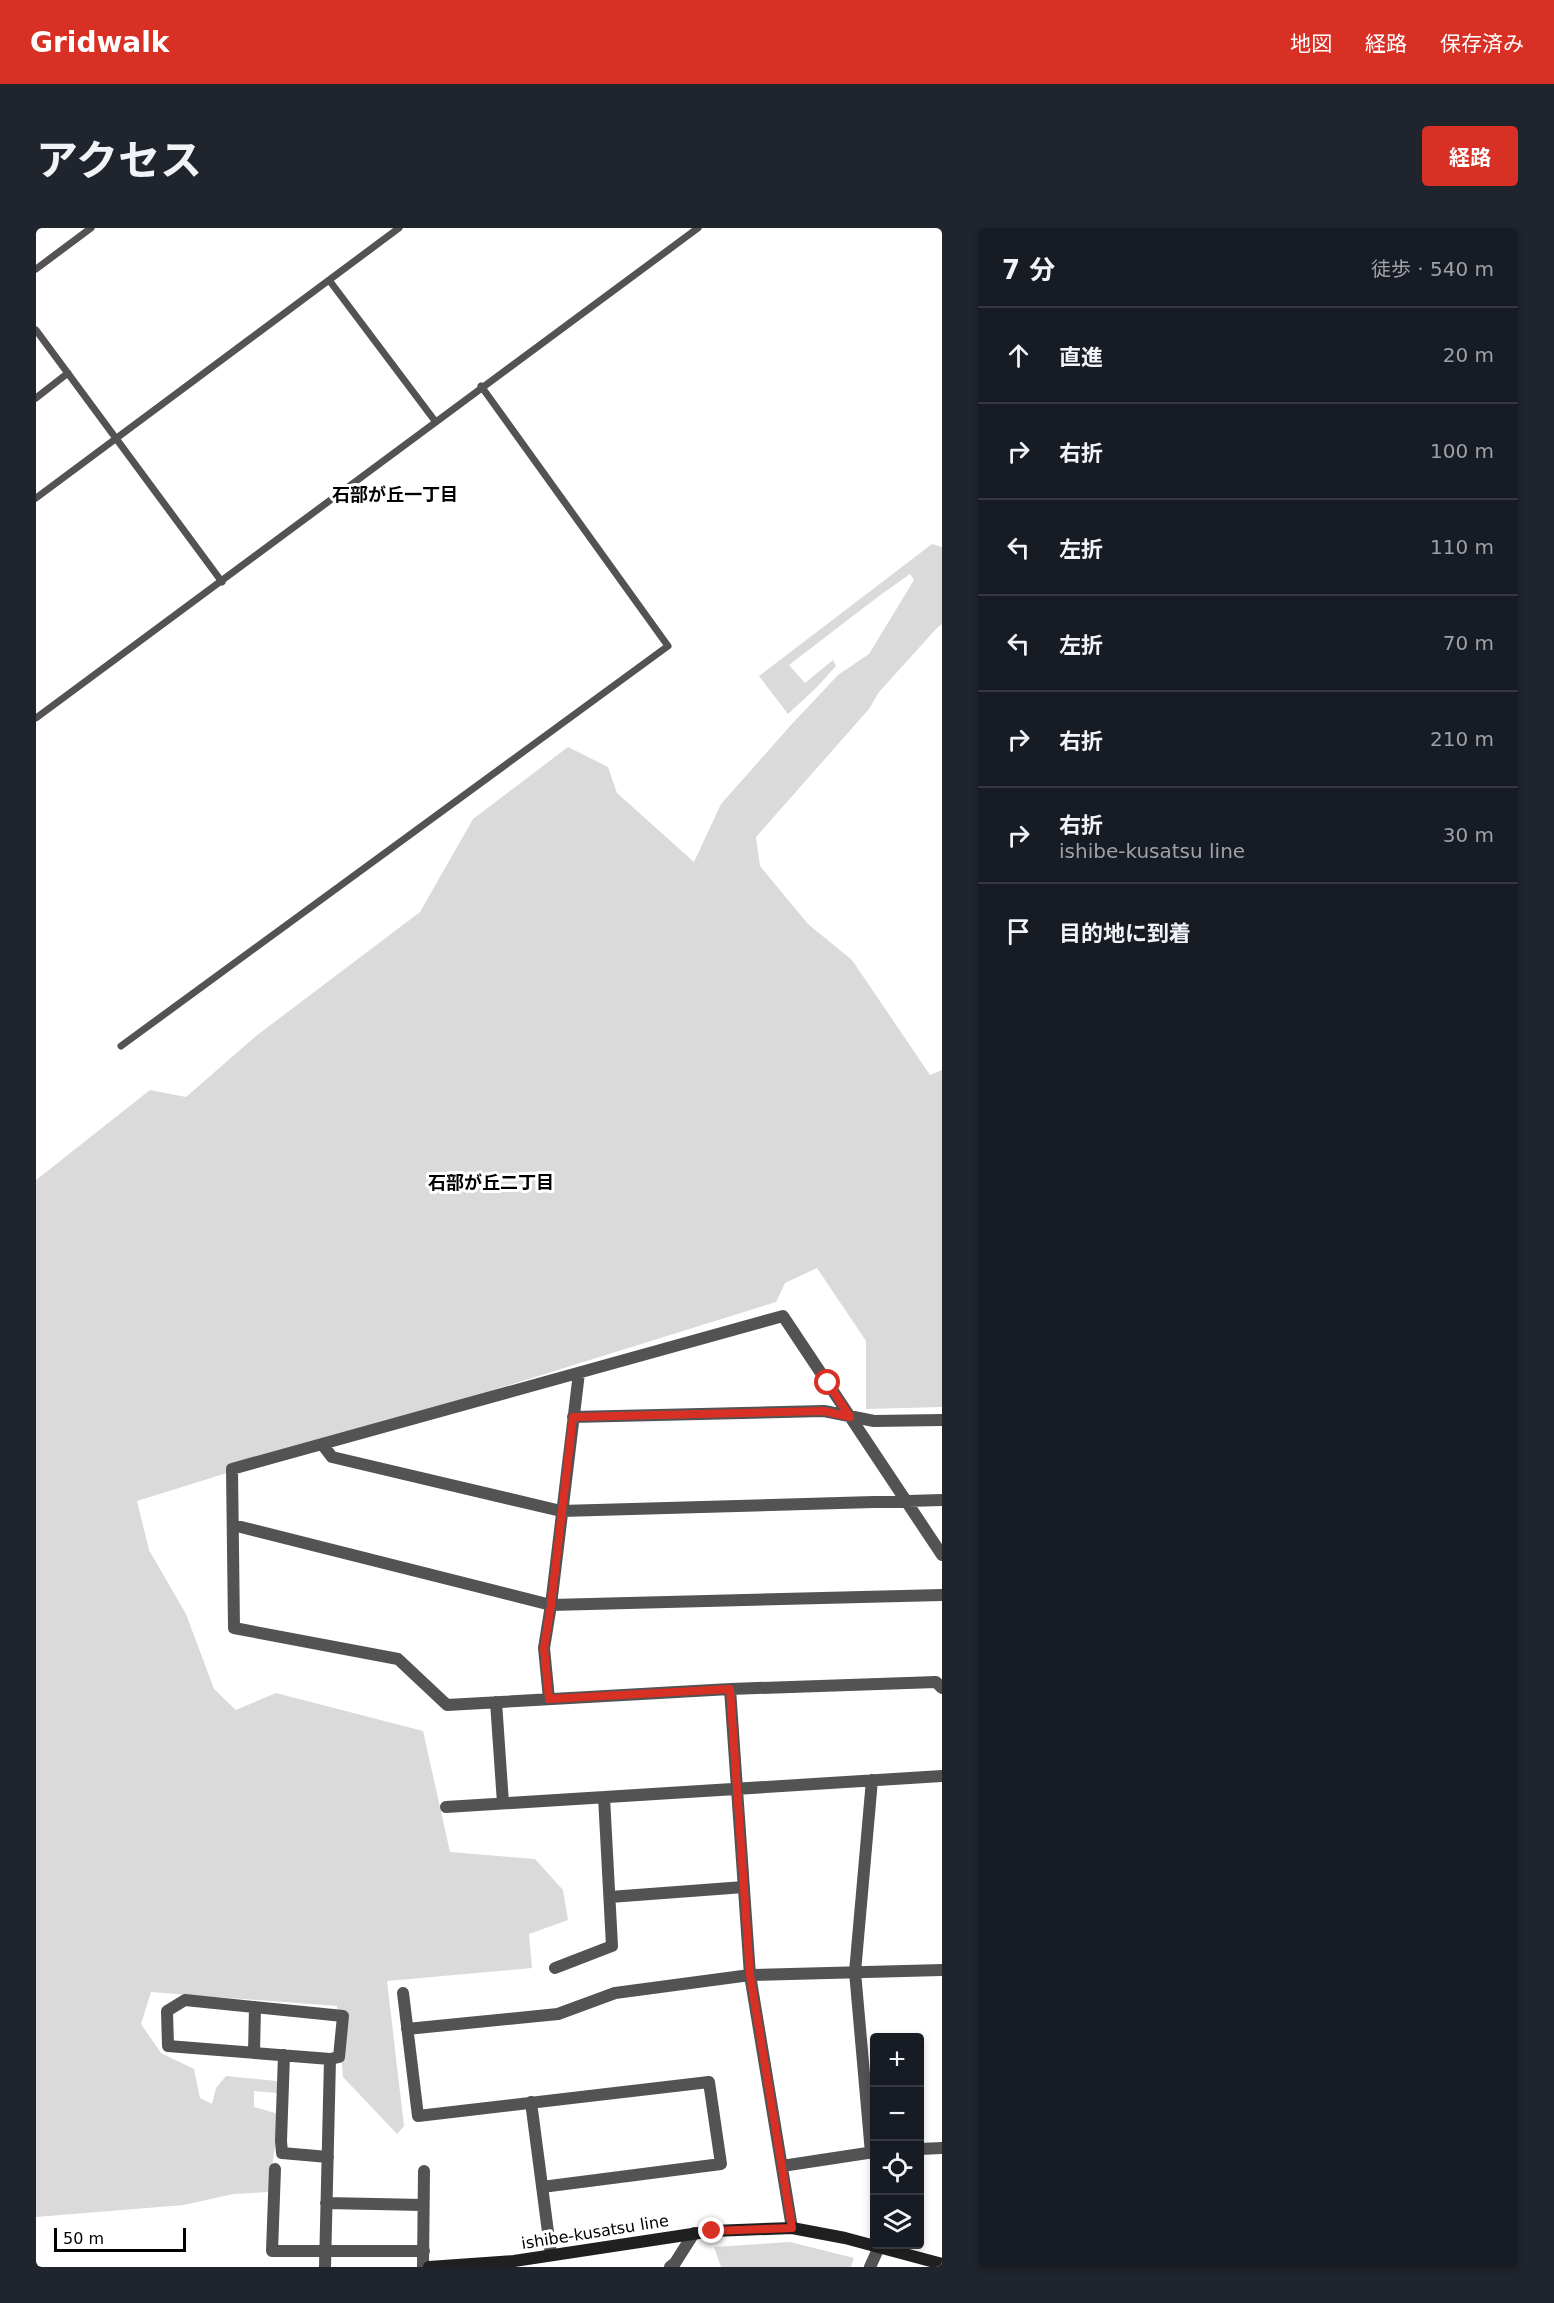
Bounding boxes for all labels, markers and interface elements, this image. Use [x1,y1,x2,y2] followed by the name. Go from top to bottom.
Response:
[30,26,169,59] text: Gridwalk
[1290,32,1332,56] text: 地図
[1365,32,1407,56] text: 経路
[1440,32,1524,56] text: 保存済み
[1422,126,1518,186] button: 経路
[36,136,202,185] text: アクセス
[1002,255,1055,285] text: 7 分
[1371,257,1494,281] text: 徒歩 · 540 m
[1002,339,1035,372] icon: ahead
[1443,343,1494,367] text: 20 m
[1059,345,1103,370] text: 直進
[1002,435,1035,468] icon: right
[1430,439,1494,463] text: 100 m
[1059,441,1103,466] text: 右折
[332,484,458,505] district label: 石部が丘一丁目
[1002,531,1035,564] icon: left
[1430,535,1494,559] text: 110 m
[1059,537,1103,562] text: 左折
[1002,627,1035,660] icon: left
[1443,631,1494,655] text: 70 m
[1059,633,1103,658] text: 左折
[1002,723,1035,756] icon: right
[1430,727,1494,751] text: 210 m
[1059,729,1103,754] text: 右折
[1059,813,1103,838] text: 右折
[1002,819,1035,852] icon: right
[1443,823,1494,847] text: 30 m
[1059,839,1245,863] text: ishibe-kusatsu line
[1002,915,1035,948] icon: arrive
[1059,921,1191,946] text: 目的地に到着
[428,1172,554,1193] district label: 石部が丘二丁目
[814,1369,840,1395] route start
[870,2033,924,2249] map controls
[870,2033,924,2087] button: +
[870,2087,924,2141] button: −
[870,2141,924,2195] button: locate
[870,2195,924,2249] button: layers
[520,2211,670,2253] street label: ishibe-kusatsu line
[698,2217,724,2243] route end
[54,2225,186,2252] scale bar
[63,2229,104,2248] text: 50 m

